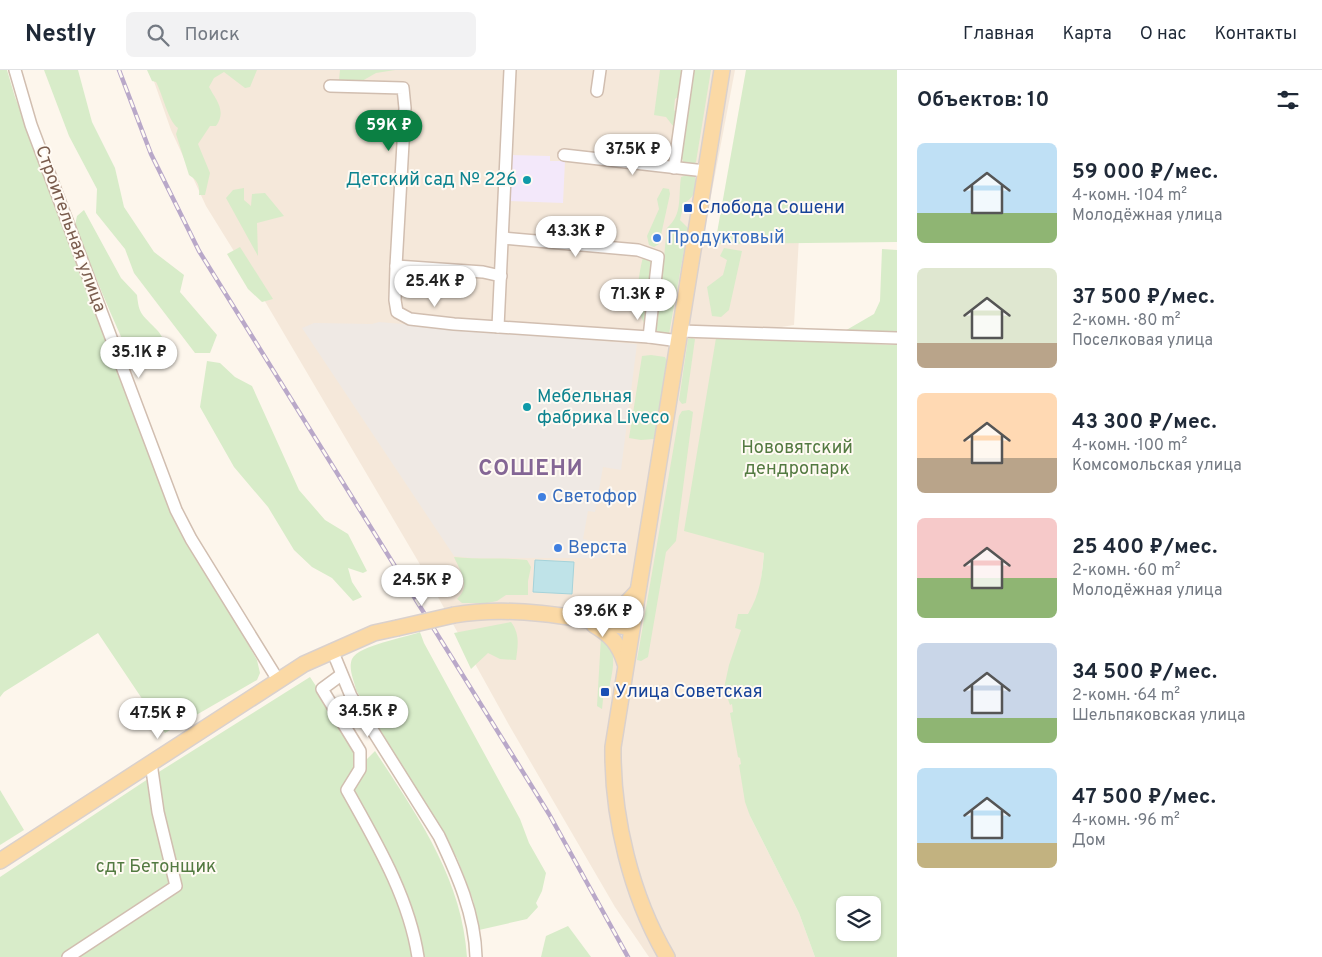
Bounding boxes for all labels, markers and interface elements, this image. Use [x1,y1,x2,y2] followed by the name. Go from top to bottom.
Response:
[126,12,476,57] search box
[25,20,96,50] text: Nestly
[144,21,172,49] icon: search
[184,23,240,47] text: Поиск
[963,23,1034,46] text: Главная
[1062,23,1112,46] text: Карта
[1140,23,1186,46] text: О нас
[1214,23,1297,46] text: Контакты
[1274,86,1302,114] icon: filters
[917,87,1049,114] text: Объектов: 10
[354,109,424,152] pin: 59K ₽
[366,116,412,136] text: 59K ₽
[587,134,679,176] pin: 37.5K ₽
[605,140,661,160] text: 37.5K ₽
[29,142,111,316] street label: Строительная улица
[1072,159,1218,186] text: 59 000 ₽/мес.
[957,163,1017,223] icon: home
[346,169,517,192] place label: Детский сад № 226
[521,174,533,186] marker: Детский сад № 226
[1072,186,1187,206] text: 4-комн. · 104 m²
[698,197,845,220] place label: Слобода Сошени
[682,202,694,214] marker: Слобода Сошени
[1072,206,1222,226] text: Молодёжная улица
[530,216,622,258] pin: 43.3K ₽
[547,222,605,242] text: 43.3K ₽
[667,227,785,250] place label: Продуктовый
[651,232,663,244] marker: Продуктовый
[389,266,481,308] pin: 25.4K ₽
[405,272,465,292] text: 25.4K ₽
[592,278,684,321] pin: 71.3K ₽
[1072,284,1215,311] text: 37 500 ₽/мес.
[611,285,665,305] text: 71.3K ₽
[957,288,1017,348] icon: home
[1072,311,1181,331] text: 2-комн. · 80 m²
[1072,331,1213,351] text: Поселковая улица
[93,336,185,379] pin: 35.1K ₽
[111,343,167,363] text: 35.1K ₽
[537,386,670,430] place label: Мебельная фабрика Liveco
[521,401,533,413] marker: Мебельная фабрика Liveco
[1072,409,1217,436] text: 43 300 ₽/мес.
[957,413,1017,473] icon: home
[1072,436,1187,456] text: 4-комн. · 100 m²
[741,437,853,481] park label: Нововятский дендропарк
[478,456,584,483] district label: СОШЕНИ
[1072,456,1242,476] text: Комсомольская улица
[552,486,637,509] place label: Светофор
[536,491,548,503] marker: Светофор
[1072,534,1217,561] text: 25 400 ₽/мес.
[568,537,627,560] place label: Верста
[957,538,1017,598] icon: home
[552,542,564,554] marker: Верста
[1072,561,1181,581] text: 2-комн. · 60 m²
[376,564,468,607] pin: 24.5K ₽
[392,571,452,591] text: 24.5K ₽
[1072,581,1222,601] text: Молодёжная улица
[557,596,649,638] pin: 39.6K ₽
[574,602,632,622] text: 39.6K ₽
[1072,659,1217,686] text: 34 500 ₽/мес.
[957,663,1017,723] icon: home
[615,681,763,704] place label: Улица Советская
[599,686,611,698] marker: Улица Советская
[1072,686,1180,706] text: 2-комн. · 64 m²
[322,696,414,738] pin: 34.5K ₽
[112,698,204,740] pin: 47.5K ₽
[338,702,398,722] text: 34.5K ₽
[130,704,186,724] text: 47.5K ₽
[1072,706,1245,726] text: Шельпяковская улица
[1072,784,1216,811] text: 47 500 ₽/мес.
[957,788,1017,848] icon: home
[1072,811,1180,831] text: 4-комн. · 96 m²
[1072,831,1106,851] text: Дом
[96,856,216,879] park label: сдт Бетонщик
[836,896,881,941] map controls
[836,896,881,941] button: layers

